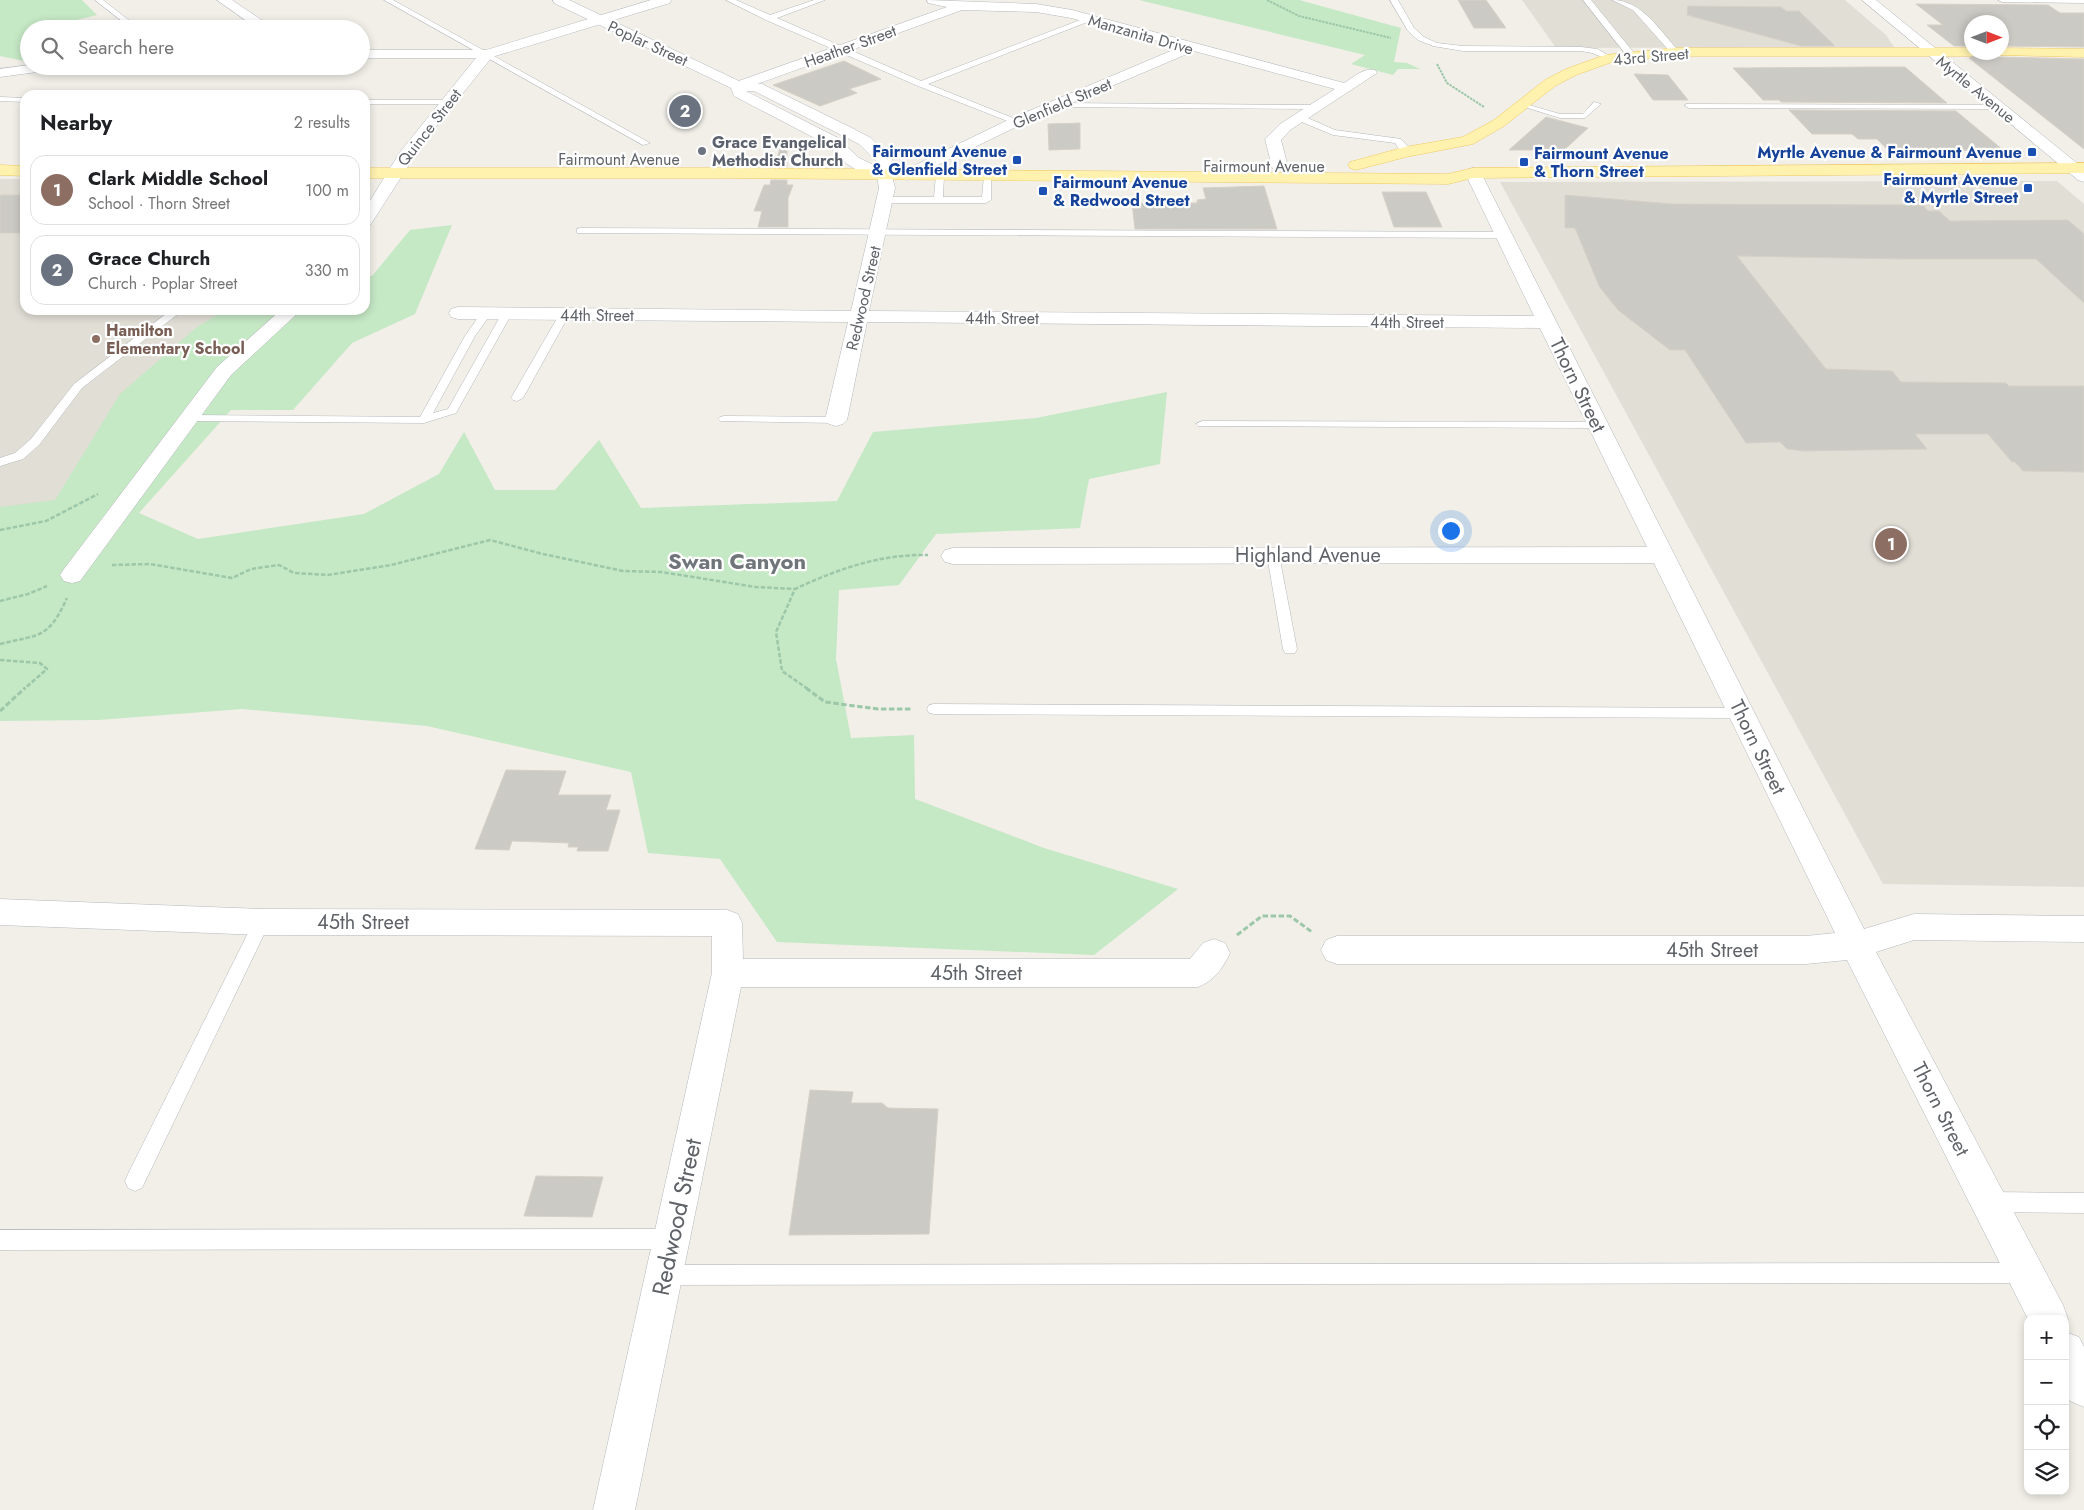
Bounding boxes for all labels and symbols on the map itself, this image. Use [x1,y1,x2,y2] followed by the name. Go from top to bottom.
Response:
[1086,8,1196,60] street label: Manzanita Drive
[604,15,692,72] street label: Poplar Street
[1964,15,2009,60] north arrow
[801,19,900,74] street label: Heather Street
[1612,42,1690,71] street label: 43rd Street
[1931,50,2020,128] street label: Myrtle Avenue
[1009,72,1115,135] street label: Glenfield Street
[392,84,467,171] street label: Quince Street
[669,92,701,130] pin: 2
[712,131,847,172] place label: Grace Evangelical Methodist Church
[872,140,1008,181] place label: Fairmount Avenue & Glenfield Street
[1757,141,2022,164] place label: Myrtle Avenue & Fairmount Avenue
[1534,142,1669,183] place label: Fairmount Avenue & Thorn Street
[696,145,708,157] marker: Grace Evangelical Methodist Church
[2026,146,2038,158] marker: Myrtle Avenue & Fairmount Avenue
[558,148,680,171] street label: Fairmount Avenue
[1011,154,1023,166] marker: Fairmount Avenue & Glenfield Street
[1203,155,1325,178] street label: Fairmount Avenue
[1518,156,1530,168] marker: Fairmount Avenue & Thorn Street
[1883,168,2019,209] place label: Fairmount Avenue & Myrtle Street
[1053,171,1190,212] place label: Fairmount Avenue & Redwood Street
[2022,182,2034,194] marker: Fairmount Avenue & Myrtle Street
[1037,185,1049,197] marker: Fairmount Avenue & Redwood Street
[840,243,887,353] street label: Redwood Street
[560,304,634,327] street label: 44th Street
[965,307,1039,330] street label: 44th Street
[1370,311,1444,334] street label: 44th Street
[106,319,245,360] place label: Hamilton Elementary School
[90,333,102,345] marker: Hamilton Elementary School
[1542,333,1613,437] street label: Thorn Street
[1438,518,1464,544] your location
[1875,525,1907,563] pin: 1
[1235,541,1381,570] street label: Highland Avenue
[668,545,806,577] district label: Swan Canyon
[1722,695,1793,799] street label: Thorn Street
[317,908,409,937] street label: 45th Street
[1666,936,1758,965] street label: 45th Street
[930,959,1022,988] street label: 45th Street
[1905,1057,1977,1161] street label: Thorn Street
[643,1135,710,1299] street label: Redwood Street

